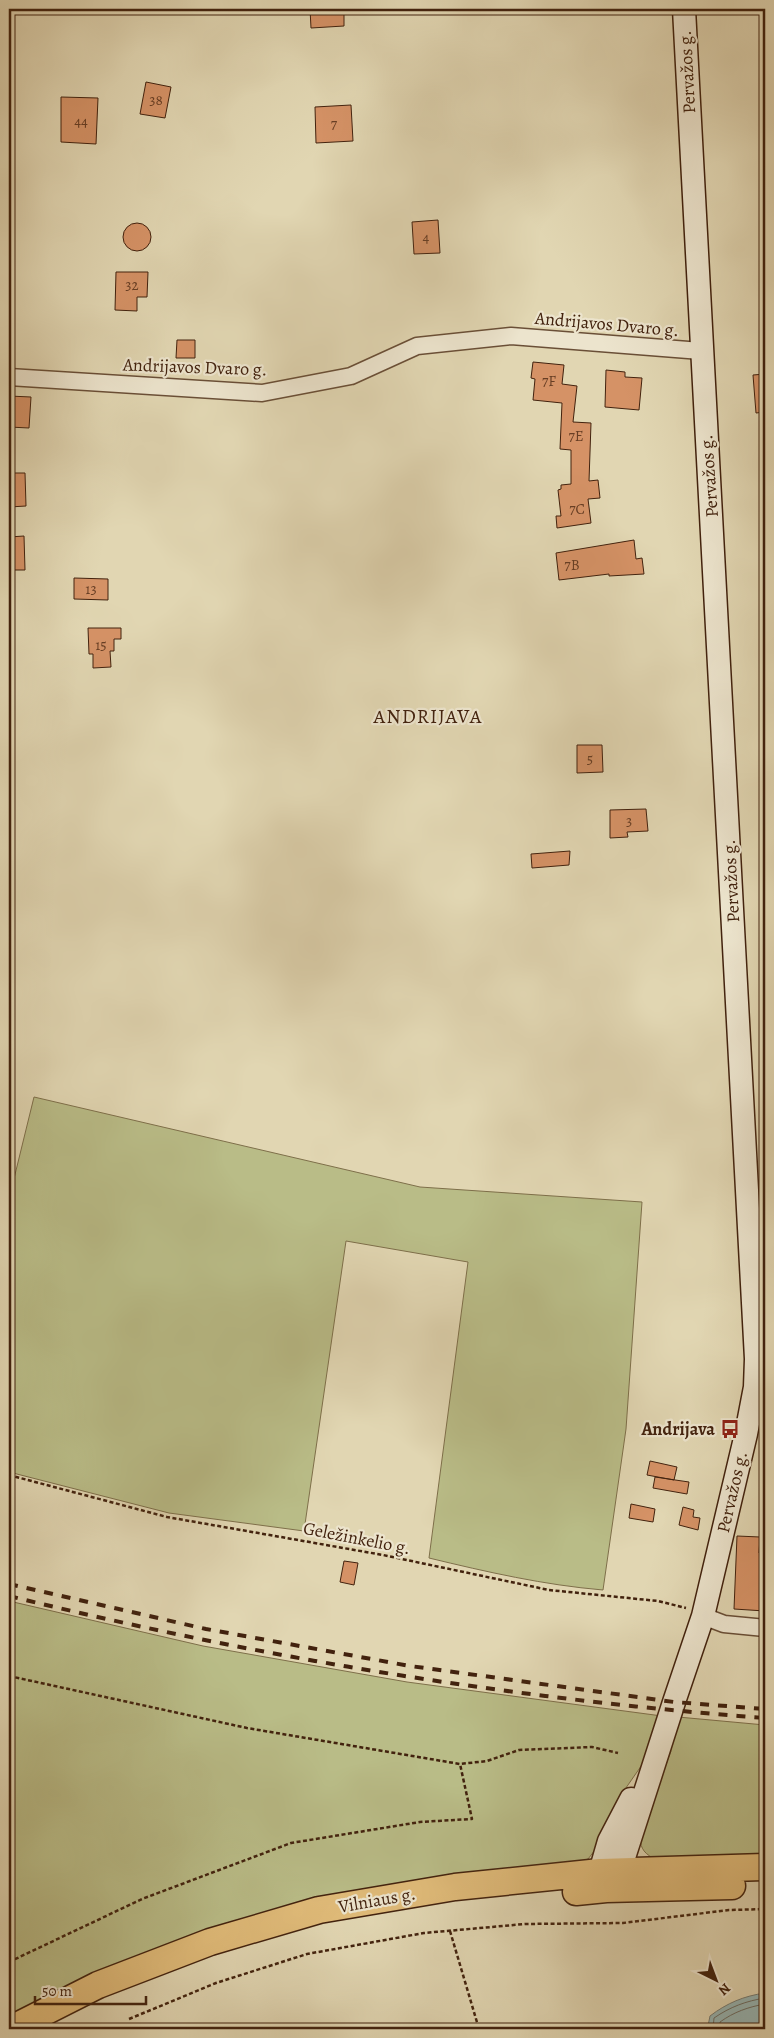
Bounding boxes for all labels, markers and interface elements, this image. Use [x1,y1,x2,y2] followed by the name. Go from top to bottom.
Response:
[673,30,701,114] street label: Pervažos g.
[149,90,163,110] house number: 38
[74,111,88,131] house number: 44
[331,114,338,134] house number: 7
[423,227,430,247] house number: 4
[125,275,139,295] house number: 32
[533,306,680,342] street label: Andrijavos Dvaro g.
[121,352,268,382] street label: Andrijavos Dvaro g.
[542,371,556,391] house number: 7F
[568,426,584,446] house number: 7E
[694,434,724,518] street label: Pervažos g.
[569,499,585,519] house number: 7C
[564,555,580,575] house number: 7B
[85,579,97,599] house number: 13
[95,635,107,655] house number: 15
[373,703,482,730] district label: ANDRIJAVA
[587,749,593,769] house number: 5
[626,811,632,831] house number: 3
[717,839,745,923] street label: Pervažos g.
[640,1417,715,1441] place label: Andrijava
[719,1418,741,1440] bus stop icon: Andrijava
[711,1449,753,1535] street label: Pervažos g.
[301,1516,413,1560] street label: Geležinkelio g.
[335,1881,418,1919] street label: Vilniaus g.
[692,1956,742,2006] north arrow
[35,1973,146,2005] scale bar
[714,1979,735,2000] text: N
[42,1981,72,2001] text: 50 m

